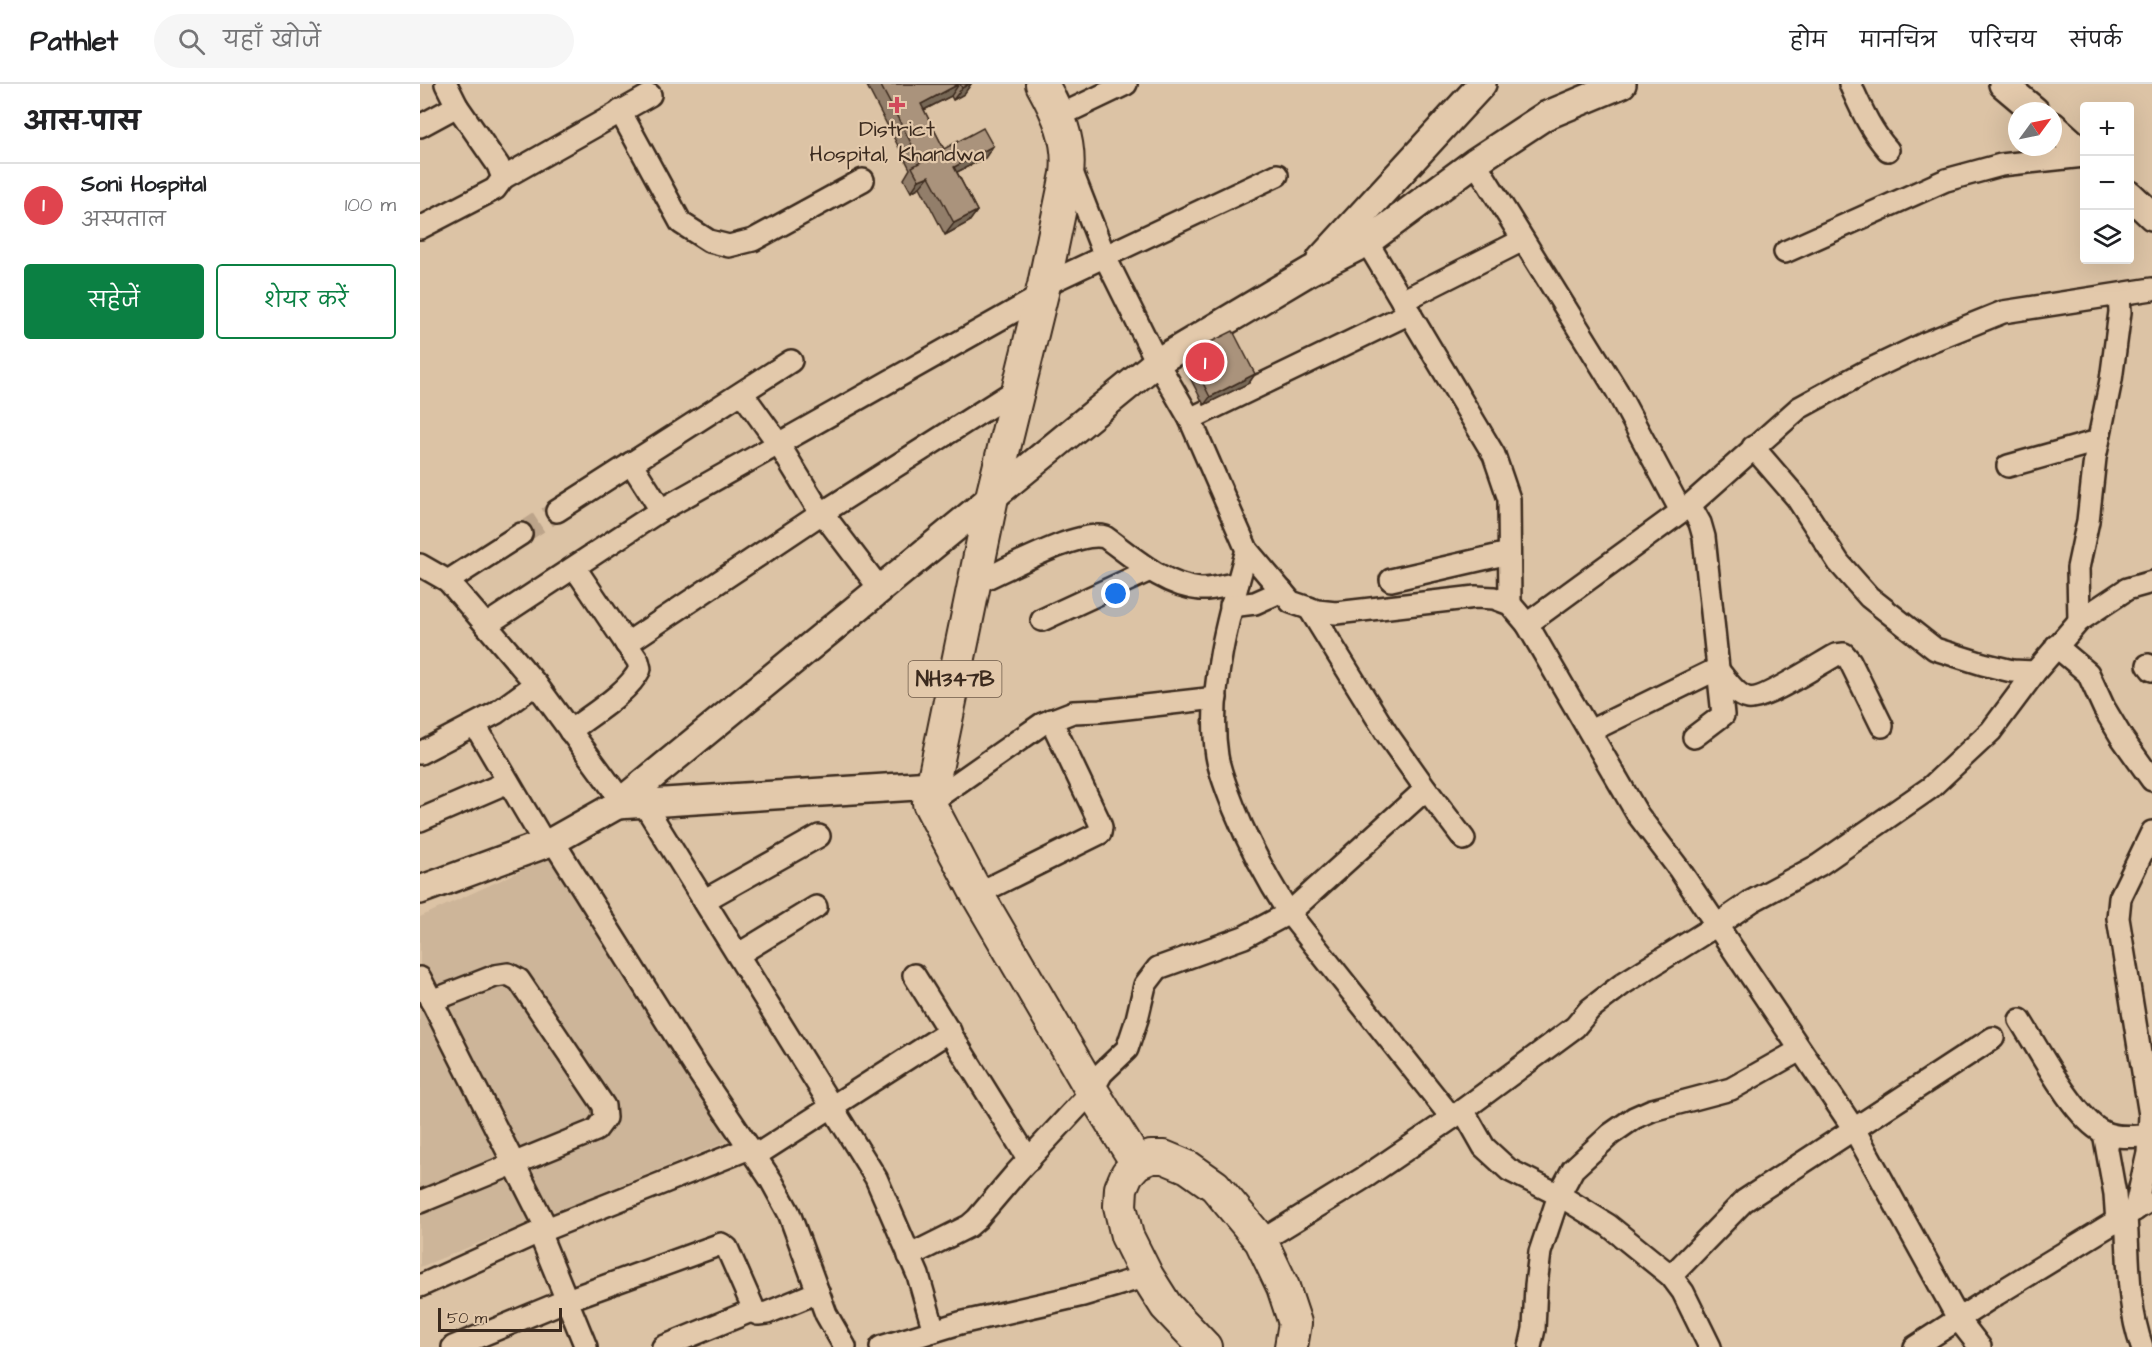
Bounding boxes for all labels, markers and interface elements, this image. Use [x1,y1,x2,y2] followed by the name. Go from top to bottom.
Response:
[154,14,574,68] search box
[30,22,118,61] text: Pathlet
[175,25,208,58] icon: search
[223,25,321,56] text: यहाँ खोजें
[1790,26,1827,55] text: होम
[1860,26,1937,55] text: मानचित्र
[1970,26,2036,55] text: परिचय
[2069,26,2122,55] text: संपर्क
[888,96,906,114] marker: District Hospital, Khandwa
[2008,102,2062,156] north arrow
[2080,102,2134,264] map controls
[2080,102,2134,156] button: +
[24,104,140,140] text: आस-पास
[809,114,985,170] place label: District Hospital, Khandwa
[2080,156,2134,210] button: −
[81,169,207,200] text: Soni Hospital
[42,191,45,219] text: 1
[345,191,396,219] text: 100 m
[81,206,166,234] text: अस्पताल
[2080,210,2134,264] button: layers
[24,264,204,339] button: सहेजें
[216,264,396,339] button: शेयर करें
[1186,340,1224,384] pin: 1
[1101,579,1130,608] your location
[908,661,1002,697] road number: NH347B
[438,1305,562,1332] scale bar
[447,1307,487,1329] text: 50 m

